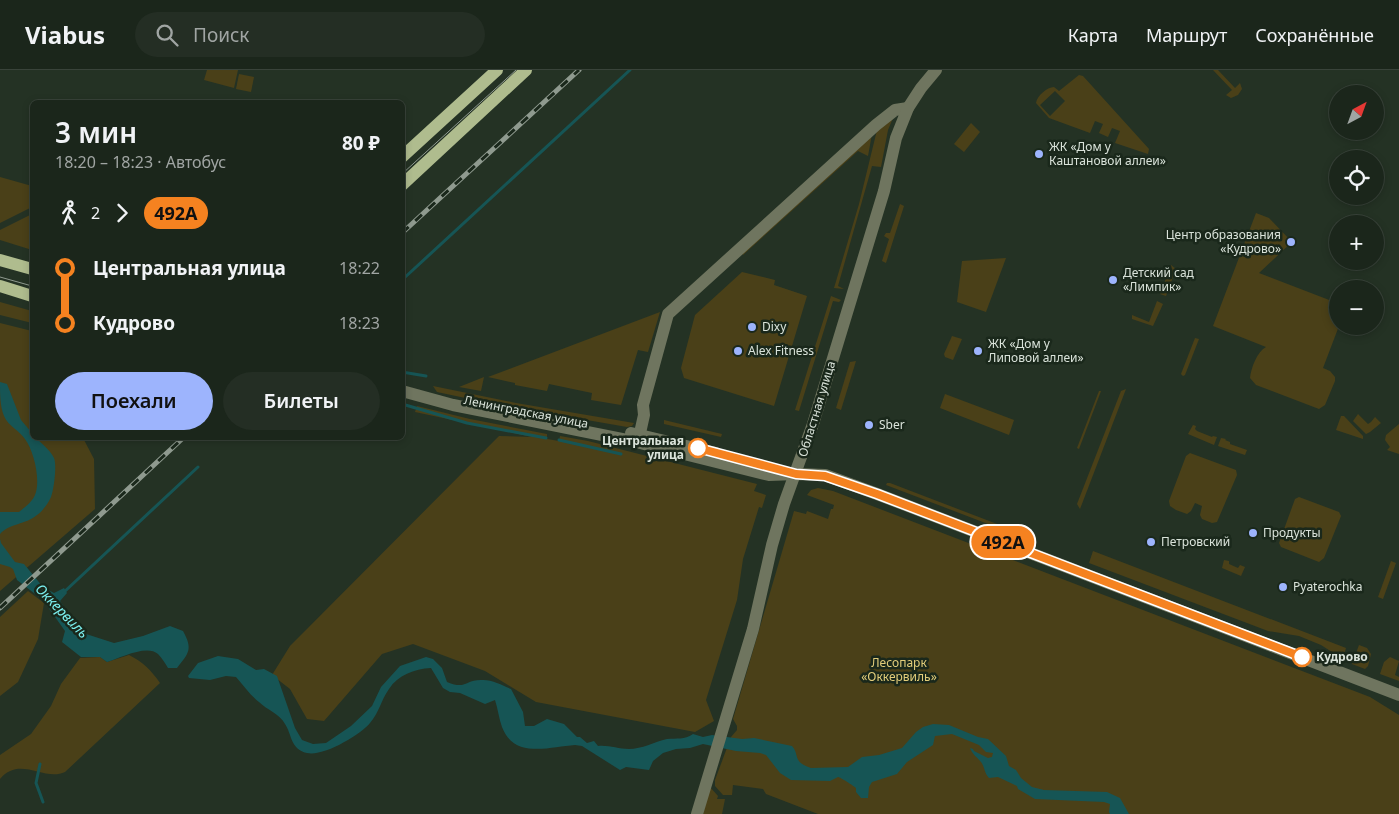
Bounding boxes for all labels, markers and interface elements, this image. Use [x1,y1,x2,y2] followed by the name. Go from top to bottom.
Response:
[135,12,485,57] search box
[25,18,105,51] text: Viabus
[153,21,181,49] icon: search
[193,22,249,48] text: Поиск
[1068,23,1118,47] text: Карта
[1146,23,1227,47] text: Маршрут
[1255,23,1374,47] text: Сохранённые
[1329,85,1384,140] north arrow
[1329,85,1384,335] map controls
[55,113,137,151] text: 3 мин
[342,130,380,156] text: 80 ₽
[1049,138,1166,169] place label: ЖК «Дом у Каштановой аллеи»
[1033,148,1045,160] marker: ЖК «Дом у Каштановой аллеи»
[1329,150,1384,205] button: locate
[55,151,226,173] text: 18:20 – 18:23 · Автобус
[55,199,83,227] icon: walk
[108,199,136,227] icon: forward
[154,201,198,225] text: 492А
[91,202,100,224] text: 2
[1329,215,1384,270] button: +
[1166,226,1281,257] place label: Центр образования «Кудрово»
[1285,236,1297,248] marker: Центр образования «Кудрово»
[93,255,286,281] text: Центральная улица
[339,257,380,279] text: 18:22
[1123,264,1195,295] place label: Детский сад «Лимпик»
[1107,274,1119,286] marker: Детский сад «Лимпик»
[1329,280,1384,335] button: −
[93,310,175,336] text: Кудрово
[339,312,380,334] text: 18:23
[762,318,787,335] place label: Dixy
[746,321,758,333] marker: Dixy
[988,335,1084,366] place label: ЖК «Дом у Липовой аллеи»
[748,342,814,359] place label: Alex Fitness
[732,345,744,357] marker: Alex Fitness
[972,345,984,357] marker: ЖК «Дом у Липовой аллеи»
[794,359,839,459] street label: Областная улица
[55,372,213,430] button: Поехали
[223,372,380,430] button: Билеты
[462,391,590,432] street label: Ленинградская улица
[879,416,905,433] place label: Sber
[863,419,875,431] marker: Sber
[602,432,684,463] place label: Центральная улица
[688,438,708,458] marker: Центральная улица
[1263,524,1321,541] place label: Продукты
[968,526,1038,558] line badge: 492А
[1247,527,1259,539] marker: Продукты
[981,530,1025,554] text: 492А
[1161,533,1230,550] place label: Петровский
[1145,536,1157,548] marker: Петровский
[1293,578,1363,595] place label: Pyaterochka
[32,579,93,642] water label: Оккервиль
[1277,581,1289,593] marker: Pyaterochka
[1292,647,1312,667] marker: Кудрово
[1316,648,1368,665] place label: Кудрово
[861,654,937,685] park label: Лесопарк «Оккервиль»

